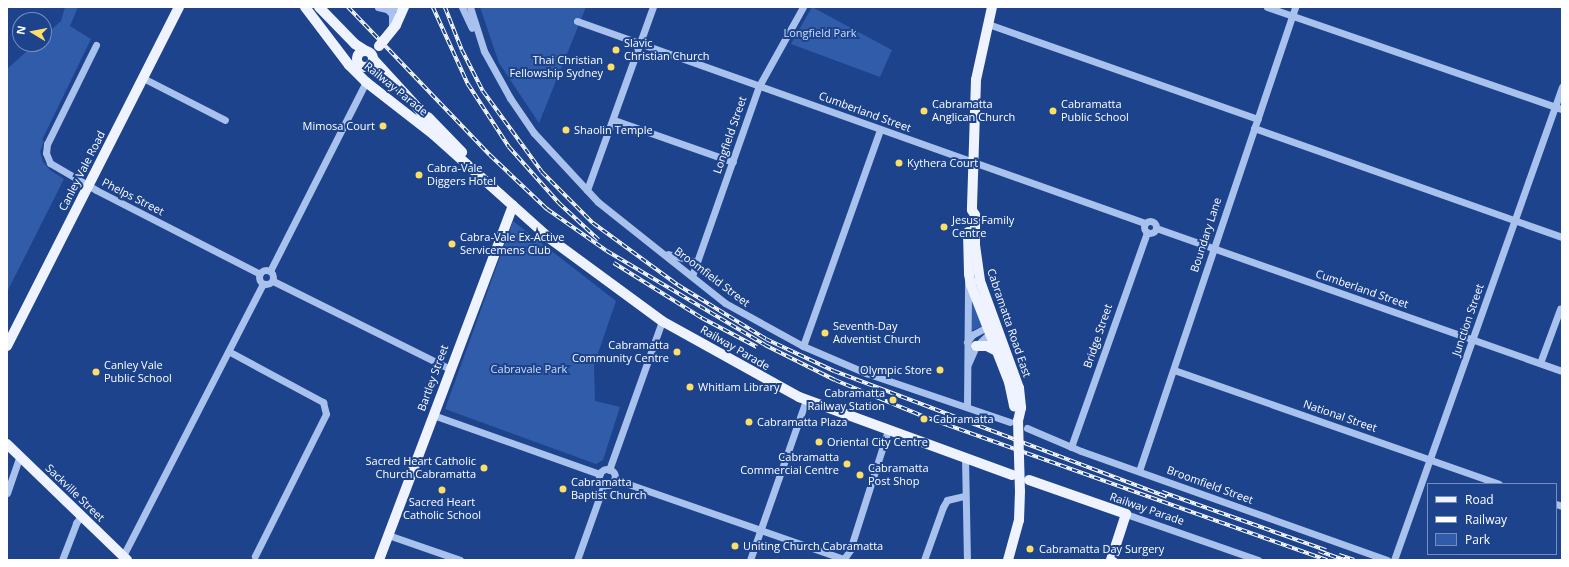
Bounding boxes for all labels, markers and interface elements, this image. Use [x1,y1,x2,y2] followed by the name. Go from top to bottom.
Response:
[12,12,52,52] north arrow
[13,24,29,36] text: N
[783,26,857,40] park label: Longfield Park
[624,37,710,63] place label: Slavic Christian Church
[611,45,621,55] marker: Slavic Christian Church
[509,54,603,80] place label: Thai Christian Fellowship Sydney
[362,59,430,119] street label: Railway Parade
[606,62,616,72] marker: Thai Christian Fellowship Sydney
[817,89,913,135] street label: Cumberland Street
[711,95,749,175] street label: Longfield Street
[932,98,1015,124] place label: Cabramatta Anglican Church
[1061,98,1129,124] place label: Cabramatta Public School
[919,106,929,116] marker: Cabramatta Anglican Church
[1048,106,1058,116] marker: Cabramatta Public School
[303,119,375,133] place label: Mimosa Court
[378,121,388,131] marker: Mimosa Court
[574,123,653,137] place label: Shaolin Temple
[561,125,571,135] marker: Shaolin Temple
[56,129,108,213] street label: Canley Vale Road
[907,156,978,170] place label: Kythera Court
[894,158,904,168] marker: Kythera Court
[427,162,496,188] place label: Cabra-Vale Diggers Hotel
[414,170,424,180] marker: Cabra-Vale Diggers Hotel
[100,176,166,218] street label: Phelps Street
[1188,196,1224,274] street label: Boundary Lane
[952,214,1014,240] place label: Jesus Family Centre
[939,222,949,232] marker: Jesus Family Centre
[460,231,564,257] place label: Cabra-Vale Ex-Active Servicemens Club
[447,239,457,249] marker: Cabra-Vale Ex-Active Servicemens Club
[672,244,752,310] street label: Broomfield Street
[984,267,1034,379] street label: Cabramatta Road East
[1314,267,1410,311] street label: Cumberland Street
[1449,282,1487,358] street label: Junction Street
[1081,302,1115,370] street label: Bridge Street
[833,320,921,346] place label: Seventh-Day Adventist Church
[698,323,772,373] street label: Railway Parade
[820,328,830,338] marker: Seventh-Day Adventist Church
[572,339,669,365] place label: Cabramatta Community Centre
[415,343,451,413] street label: Bartley Street
[672,347,682,357] marker: Cabramatta Community Centre
[104,359,172,385] place label: Canley Vale Public School
[491,362,567,376] park label: Cabravale Park
[860,363,932,377] place label: Olympic Store
[935,365,945,375] marker: Olympic Store
[91,367,101,377] marker: Canley Vale Public School
[698,380,779,394] place label: Whitlam Library
[685,382,695,392] marker: Whitlam Library
[807,387,885,413] place label: Cabramatta Railway Station
[888,395,898,405] marker: Cabramatta Railway Station
[1301,397,1379,435] street label: National Street
[933,412,994,426] place label: Cabramatta
[918,413,930,425] marker: Cabramatta
[757,415,847,429] place label: Cabramatta Plaza
[744,417,754,427] marker: Cabramatta Plaza
[827,435,928,449] place label: Oriental City Centre
[814,437,824,447] marker: Oriental City Centre
[740,451,839,477] place label: Cabramatta Commercial Centre
[366,455,476,481] place label: Sacred Heart Catholic Church Cabramatta
[842,459,852,469] marker: Cabramatta Commercial Centre
[43,462,107,524] street label: Sackville Street
[868,462,929,488] place label: Cabramatta Post Shop
[479,463,489,473] marker: Sacred Heart Catholic Church Cabramatta
[1165,463,1255,507] street label: Broomfield Street
[855,470,865,480] marker: Cabramatta Post Shop
[571,476,647,502] place label: Cabramatta Baptist Church
[1427,483,1557,555] legend
[558,484,568,494] marker: Cabramatta Baptist Church
[437,485,447,495] marker: Sacred Heart Catholic School
[1108,490,1186,528] street label: Railway Parade
[1465,491,1494,508] text: Road
[403,496,481,522] place label: Sacred Heart Catholic School
[1465,511,1507,528] text: Railway
[1465,531,1490,548] text: Park
[743,539,883,553] place label: Uniting Church Cabramatta
[730,541,740,551] marker: Uniting Church Cabramatta
[1039,542,1164,556] place label: Cabramatta Day Surgery
[1024,543,1036,555] marker: Cabramatta Day Surgery

